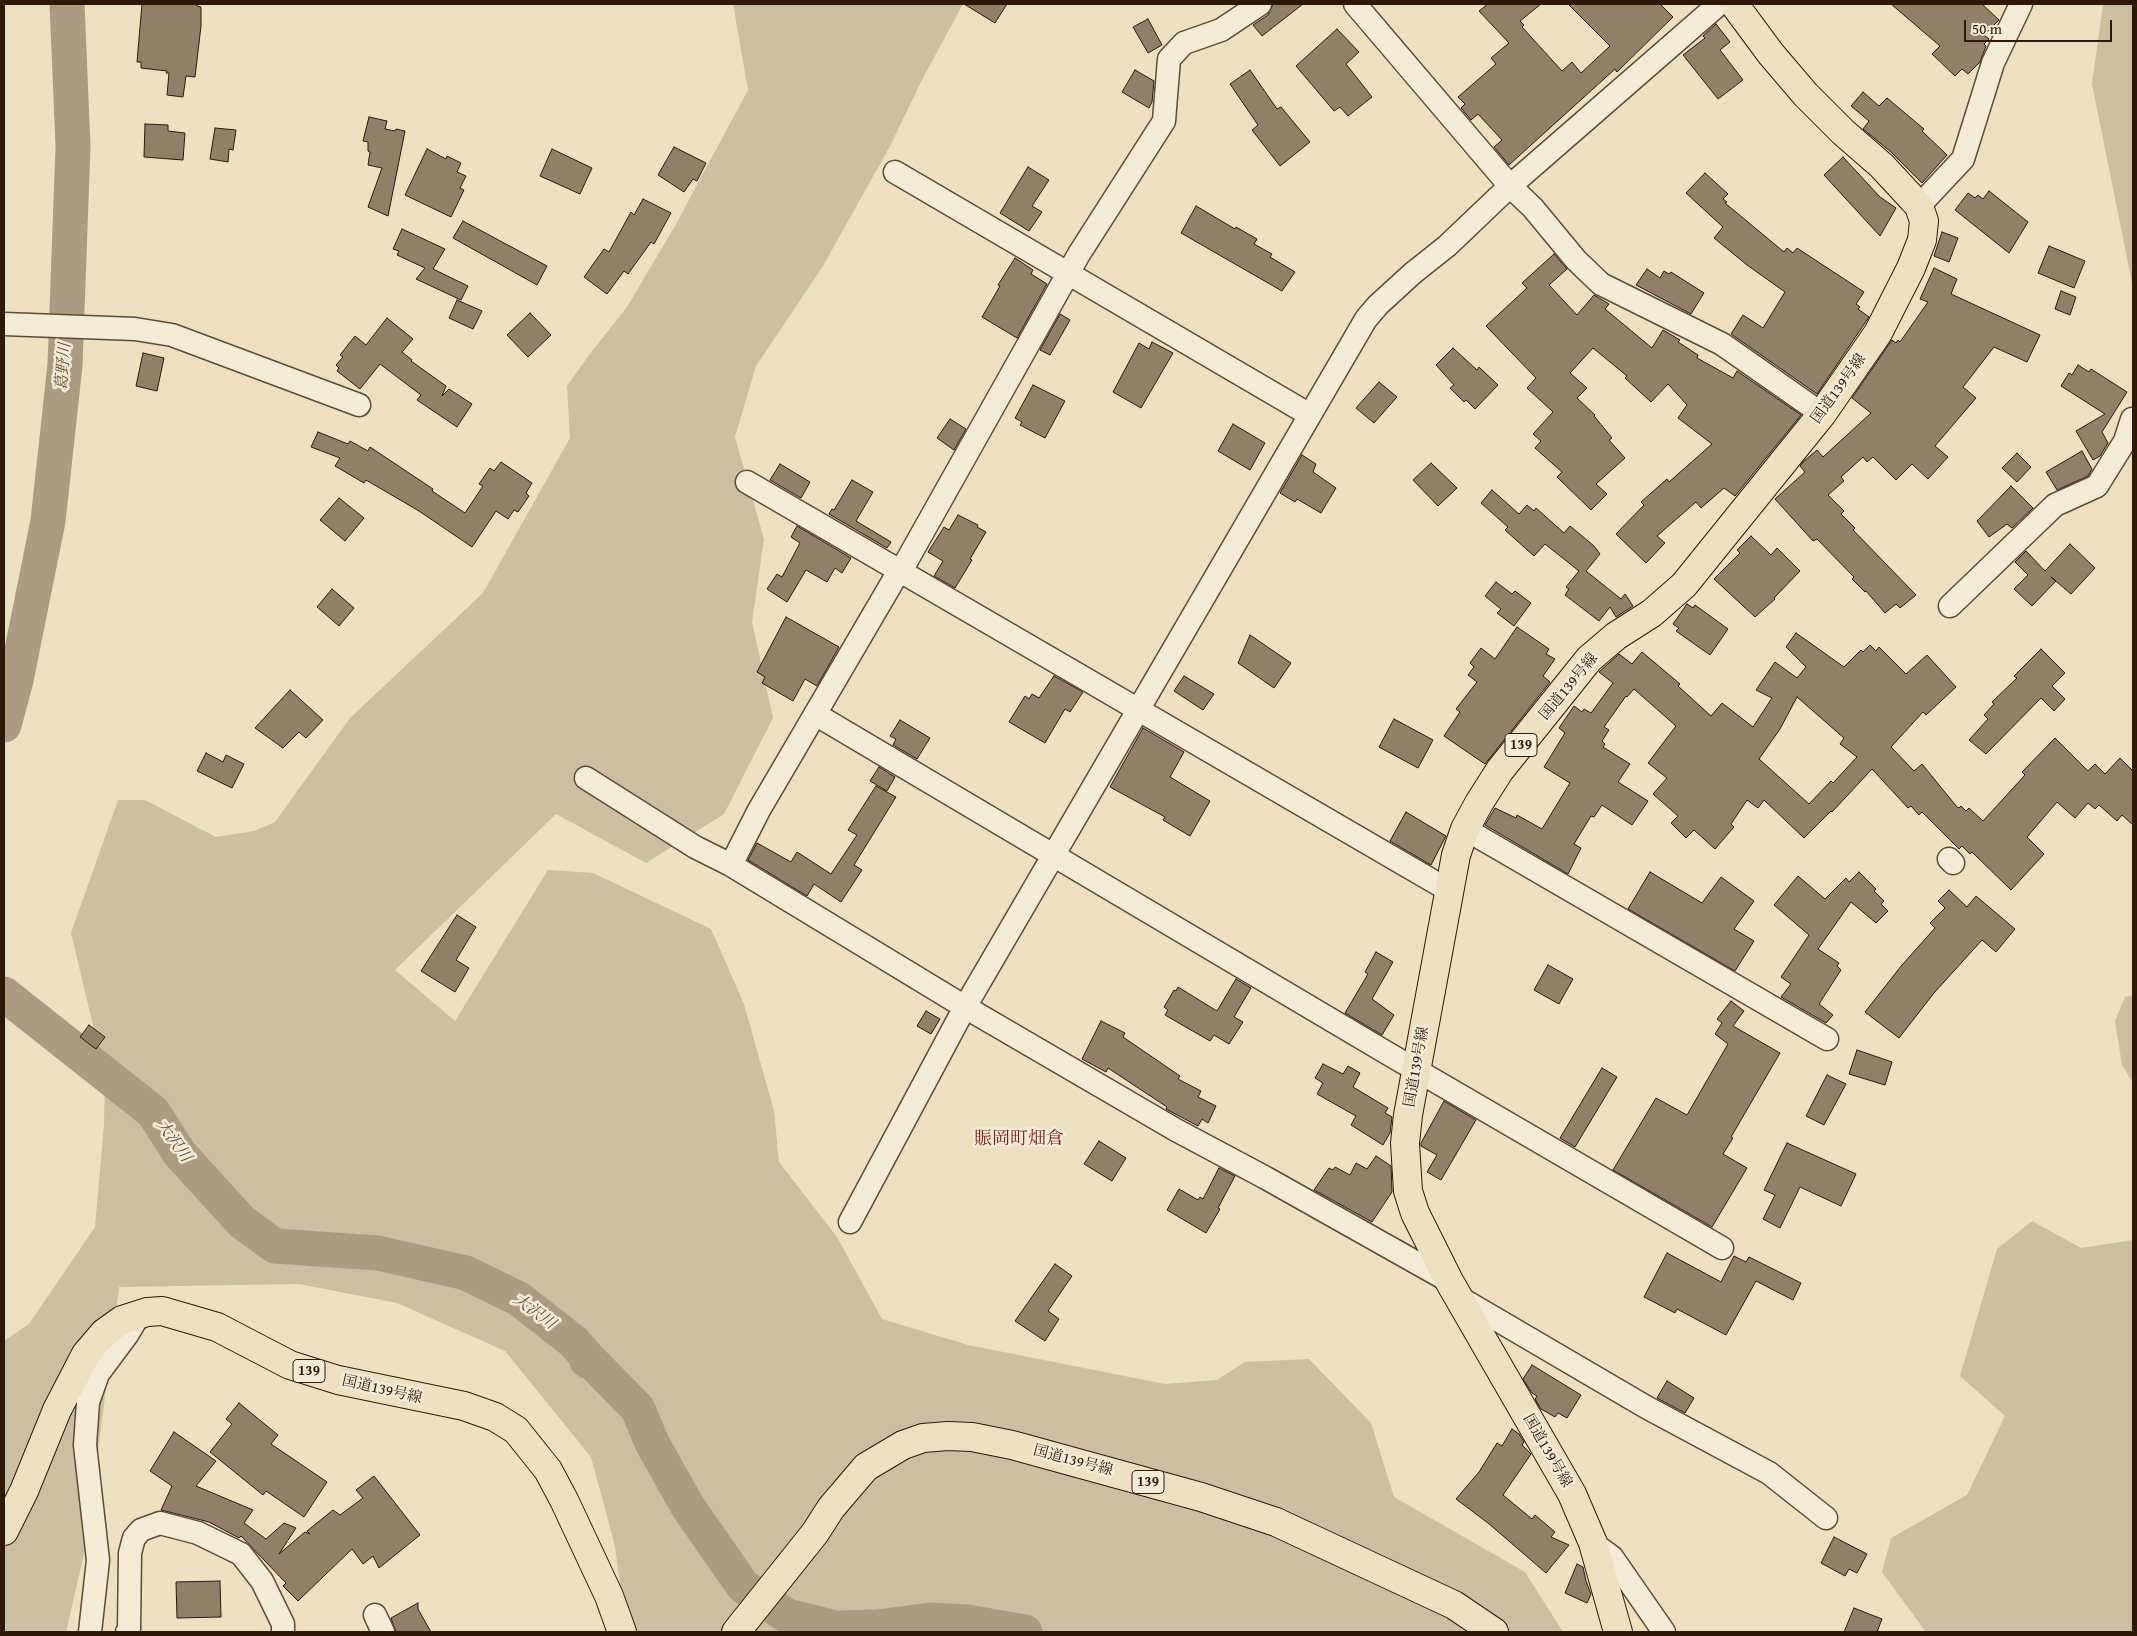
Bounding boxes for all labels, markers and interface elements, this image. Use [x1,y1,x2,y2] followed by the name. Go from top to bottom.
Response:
[1967,10,2114,42] scale bar
[1972,18,2002,39] text: 50 m
[53,342,75,392] water label: 葛野川
[1808,351,1870,427] street label: 国道139号線
[1536,650,1602,724] street label: 国道139号線
[1505,734,1537,756] road number: 139
[1401,1025,1433,1109] street label: 国道139号線
[151,1116,195,1166] water label: 大沢川
[974,1128,1064,1150] district label: 賑岡町畑倉
[509,1290,559,1334] water label: 大沢川
[293,1360,325,1382] road number: 139
[340,1372,424,1408] street label: 国道139号線
[1519,1411,1575,1491] street label: 国道139号線
[1031,1442,1115,1480] street label: 国道139号線
[1132,1470,1164,1494] road number: 139

